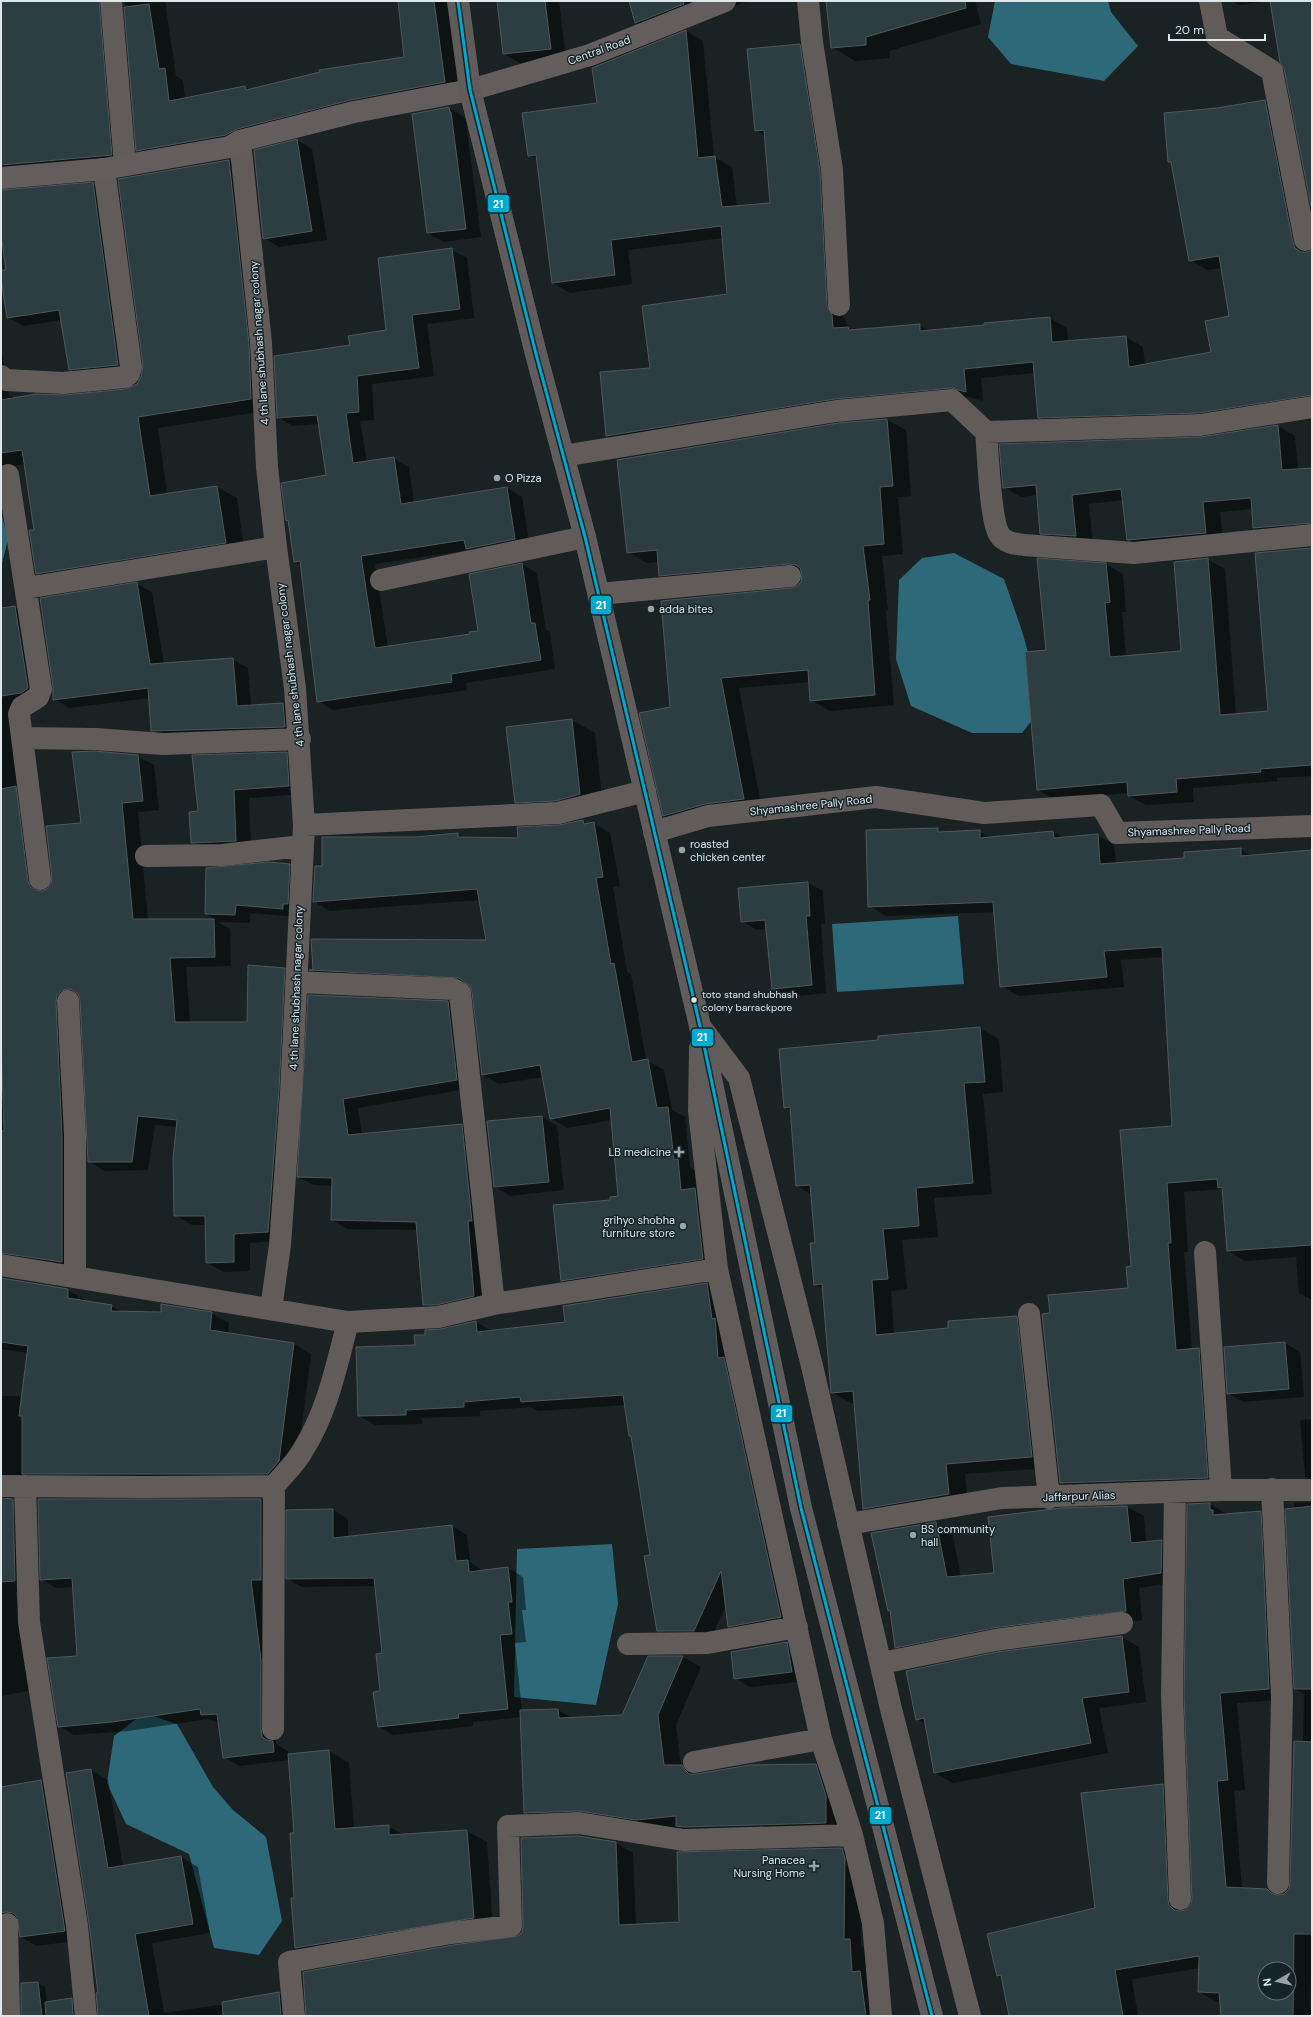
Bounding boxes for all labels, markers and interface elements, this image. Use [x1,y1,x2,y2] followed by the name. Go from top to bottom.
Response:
[1169,16,1265,42] scale bar
[1175,22,1204,38] text: 20 m
[566,32,632,68] street label: Central Road
[487,194,510,213] line badge: 21
[493,197,503,211] text: 21
[246,260,272,426] street label: 4 th lane shubhash nagar colony
[505,471,542,485] place label: O Pizza
[492,473,502,483] marker: O Pizza
[273,582,307,748] street label: 4 th lane shubhash nagar colony
[590,595,612,615] line badge: 21
[596,598,606,612] text: 21
[659,602,713,616] place label: adda bites
[646,604,656,614] marker: adda bites
[749,792,873,818] street label: Shyamashree Pally Road
[1127,821,1251,839] street label: Shyamashree Pally Road
[690,837,766,864] place label: roasted chicken center
[677,845,687,855] marker: roasted chicken center
[286,905,306,1071] street label: 4 th lane shubhash nagar colony
[702,988,798,1014] place label: toto stand shubhash colony barrackpore
[689,995,699,1005] marker: toto stand shubhash colony barrackpore
[691,1028,714,1047] line badge: 21
[697,1030,707,1044] text: 21
[609,1145,671,1159] place label: LB medicine
[674,1147,684,1157] marker: LB medicine
[602,1213,675,1240] place label: grihyo shobha furniture store
[678,1221,688,1231] marker: grihyo shobha furniture store
[770,1404,793,1423] line badge: 21
[776,1406,786,1420] text: 21
[1042,1488,1116,1504] street label: Jaffarpur Alias
[921,1522,995,1549] place label: BS community hall
[908,1530,918,1540] marker: BS community hall
[869,1806,892,1825] line badge: 21
[875,1808,885,1822] text: 21
[733,1853,805,1880] place label: Panacea Nursing Home
[808,1860,820,1872] marker: Panacea Nursing Home
[1257,1961,1297,2001] north arrow
[1260,1977,1275,1987] text: N

